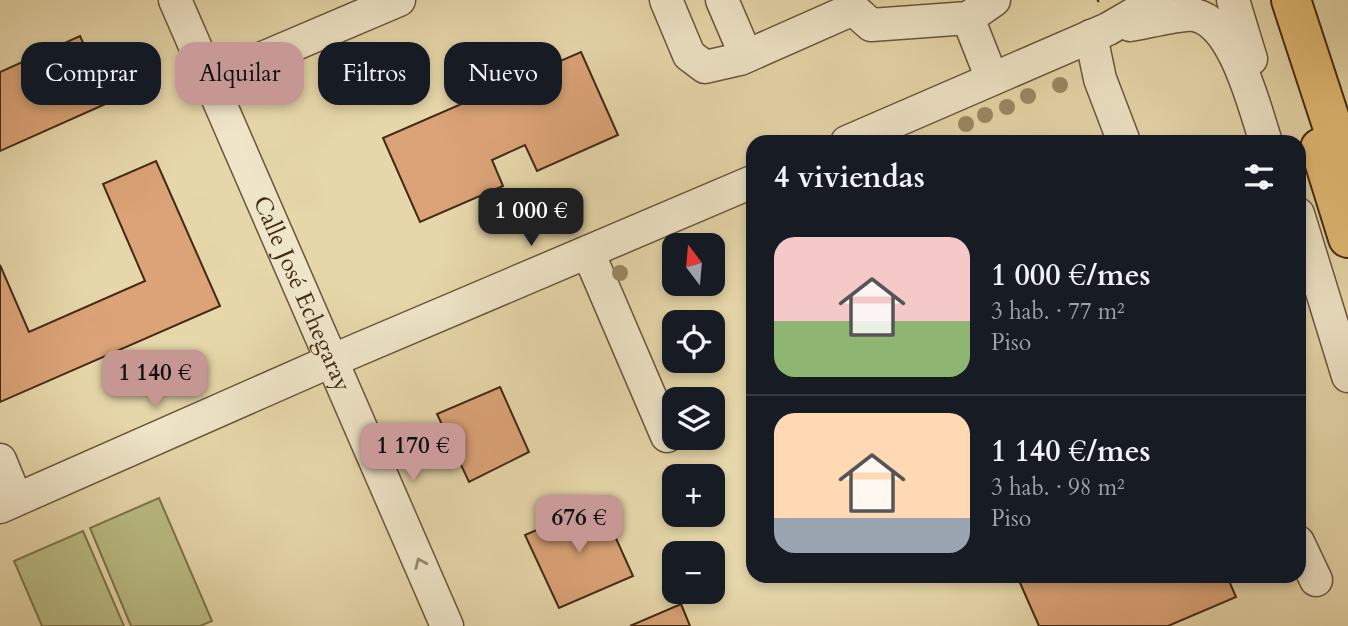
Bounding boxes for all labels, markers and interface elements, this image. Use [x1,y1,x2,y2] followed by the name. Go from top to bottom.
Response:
[21,42,161,105] chip: Comprar
[175,42,304,105] chip: Alquilar
[318,42,430,105] chip: Filtros
[444,42,562,105] chip: Nuevo
[774,157,925,198] text: 4 viviendas
[1240,158,1278,196] icon: filters
[466,188,596,248] pin: 1 000 €
[245,190,360,397] street label: Calle José Echegaray
[494,195,568,226] text: 1 000 €
[662,233,724,296] north arrow
[662,233,725,604] map controls
[991,255,1151,296] text: 1 000 €/mes
[830,265,914,349] icon: home
[991,296,1125,327] text: 3 hab. · 77 m²
[662,310,725,373] button: locate
[991,327,1031,358] text: Piso
[90,350,220,410] pin: 1 140 €
[118,357,192,388] text: 1 140 €
[662,387,725,450] button: layers
[348,424,478,483] pin: 1 170 €
[376,430,450,461] text: 1 170 €
[991,431,1151,472] text: 1 140 €/mes
[830,441,914,525] icon: home
[662,464,725,527] button: +
[991,472,1125,503] text: 3 hab. · 98 m²
[530,496,628,555] pin: 676 €
[551,502,607,533] text: 676 €
[991,503,1031,534] text: Piso
[662,541,725,604] button: −
[414,558,428,571] one-way arrow

